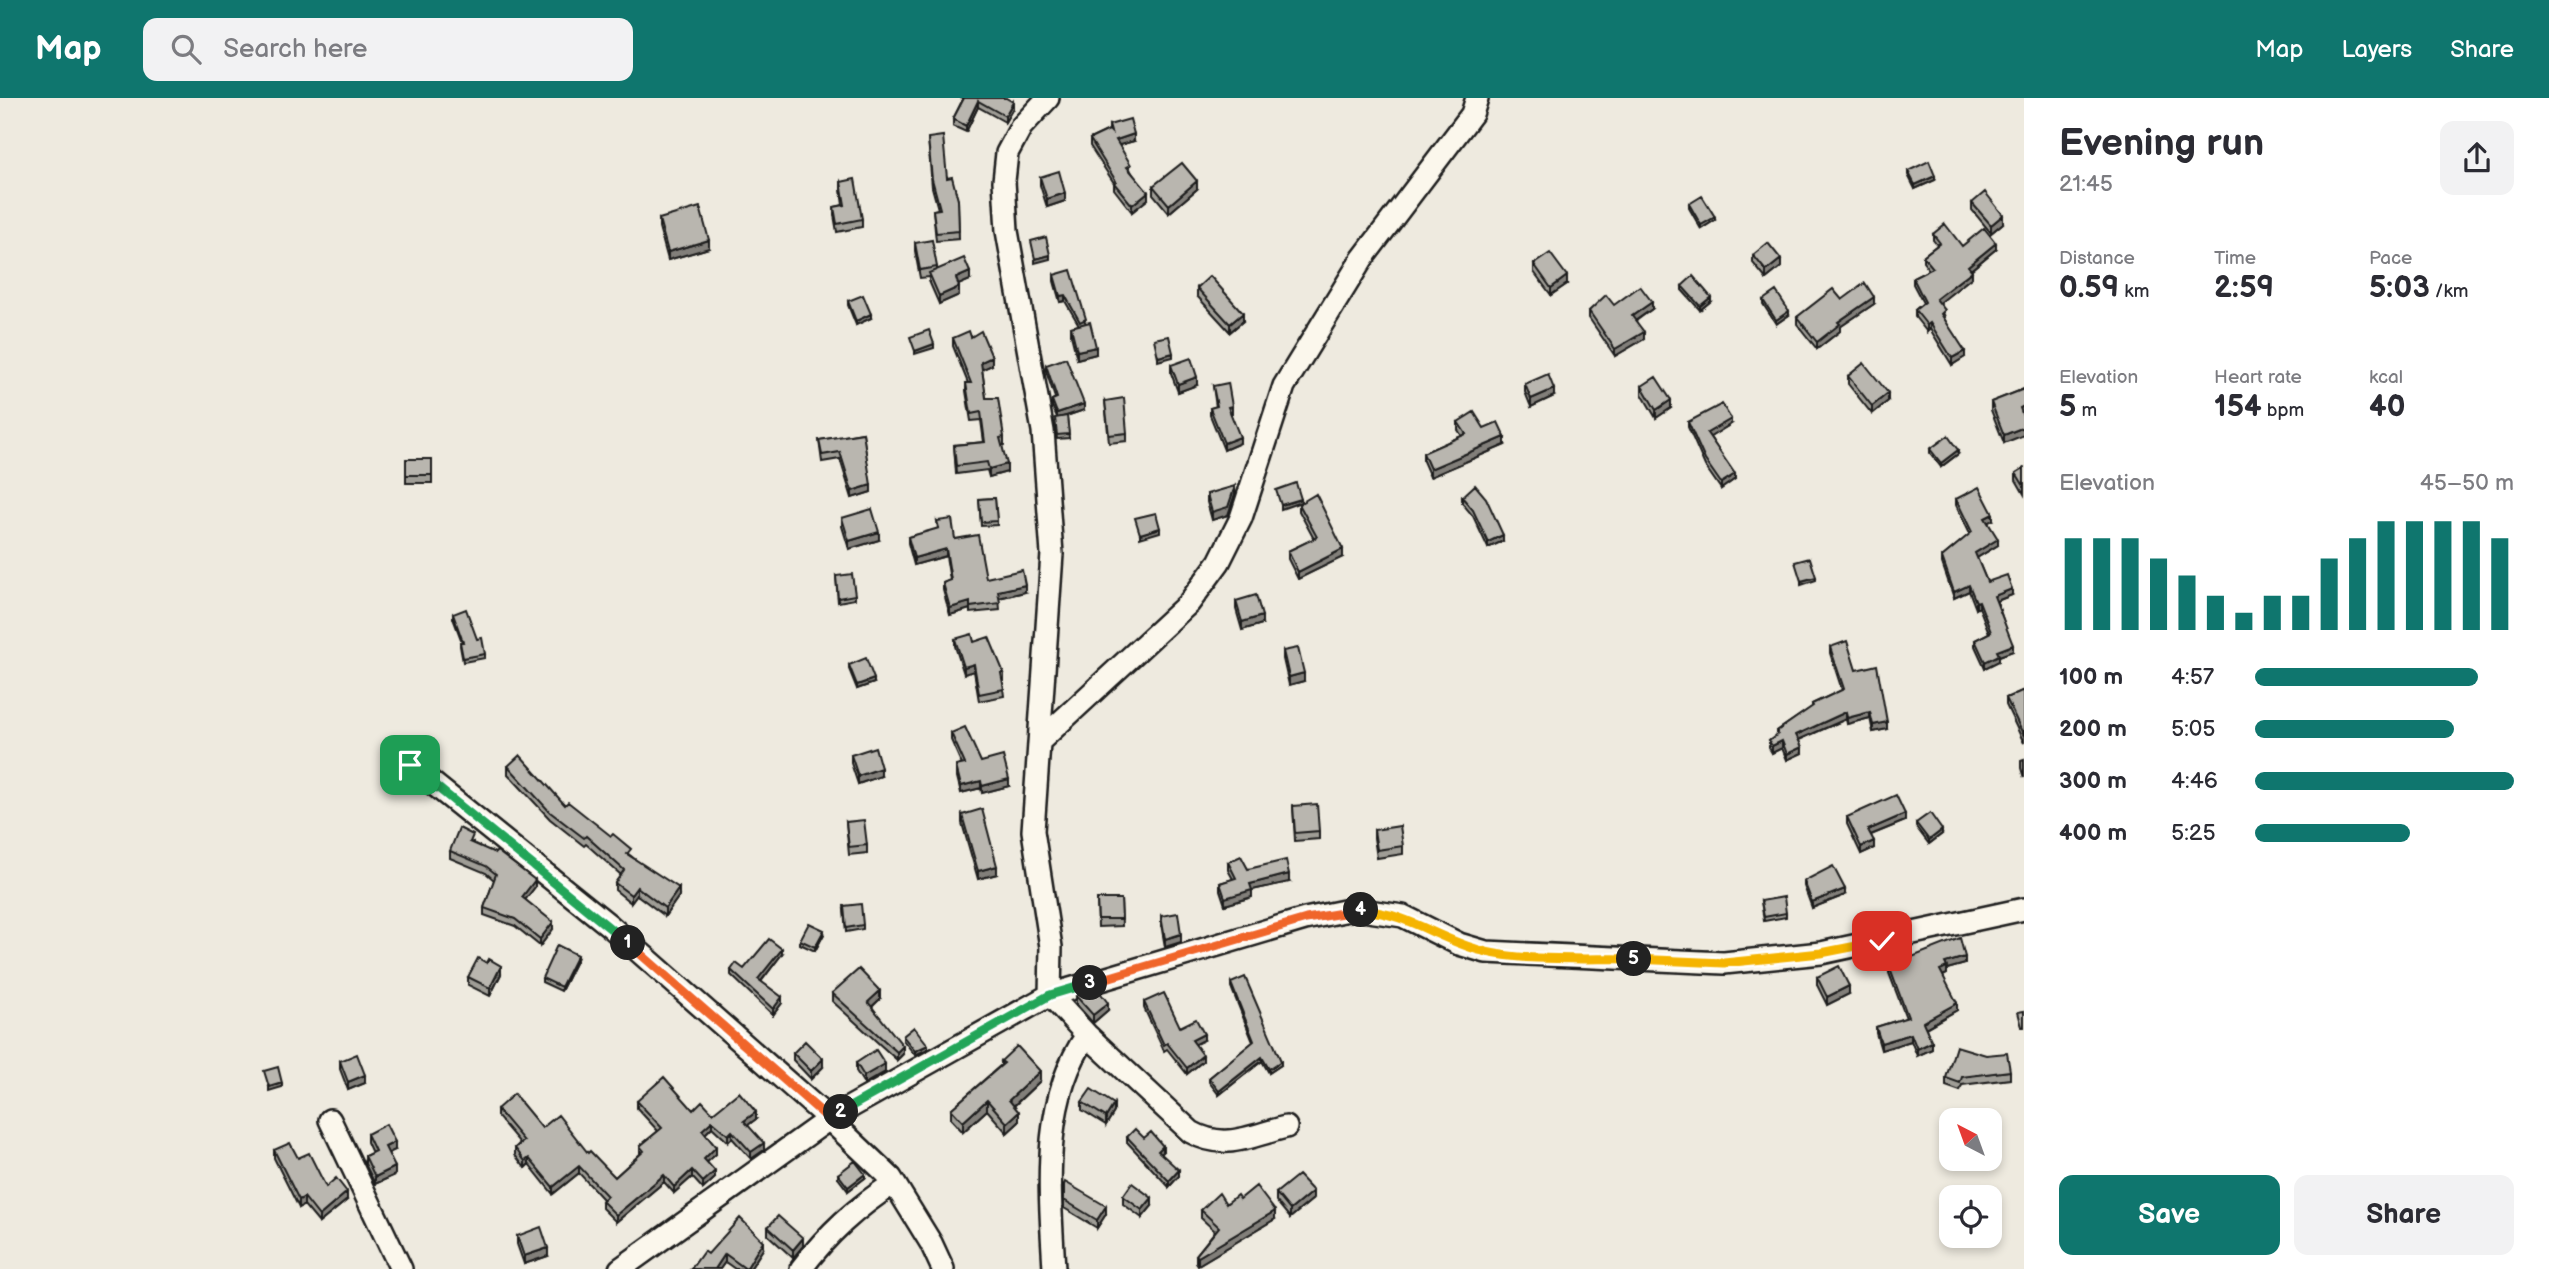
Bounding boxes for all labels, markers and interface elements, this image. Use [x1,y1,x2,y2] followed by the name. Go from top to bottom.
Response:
[143,18,633,81] search box
[35,29,101,69] text: Map
[167,30,205,68] icon: search
[223,34,367,65] text: Search here
[2255,35,2303,64] text: Map
[2341,35,2412,64] text: Layers
[2450,35,2514,64] text: Share
[2059,121,2264,166] text: Evening run
[2440,121,2514,195] button: share
[2059,170,2113,198] text: 21:45
[2059,247,2135,270] text: Distance
[2214,247,2256,270] text: Time
[2369,247,2412,270] text: Pace
[2059,270,2119,306] text: 0.59
[2214,270,2274,306] text: 2:59
[2369,270,2430,306] text: 5:03
[2119,280,2149,303] text: km
[2430,280,2468,303] text: /km
[2059,366,2138,389] text: Elevation
[2214,366,2302,389] text: Heart rate
[2369,366,2403,389] text: kcal
[2059,389,2076,425] text: 5
[2214,389,2262,425] text: 154
[2369,389,2405,425] text: 40
[2076,399,2097,422] text: m
[2262,399,2304,422] text: bpm
[2059,469,2155,497] text: Elevation
[2420,469,2514,497] text: 45–50 m
[2059,663,2123,691] text: 100 m
[2171,663,2214,691] text: 4:57
[2059,715,2127,743] text: 200 m
[2171,715,2216,743] text: 5:05
[380,735,440,795] pin
[391,746,429,784] icon: arrive
[2059,767,2127,795] text: 300 m
[2171,767,2218,795] text: 4:46
[2059,819,2127,847] text: 400 m
[2171,819,2216,847] text: 5:25
[1344,892,1378,928] pin: 4
[1355,898,1366,921] text: 4
[1852,911,1912,971] pin
[1863,922,1901,960] icon: check
[610,926,646,960] pin: 1
[624,931,632,954] text: 1
[1616,942,1652,976] pin: 5
[1628,947,1639,970] text: 5
[1072,966,1108,1001] pin: 3
[1084,971,1095,994] text: 3
[824,1094,858,1130] pin: 2
[835,1100,846,1123] text: 2
[1939,1108,2002,1171] north arrow
[1939,1108,2002,1248] map controls
[2059,1175,2280,1255] button: Save
[2294,1175,2514,1255] button: Share
[1939,1185,2002,1248] button: locate

